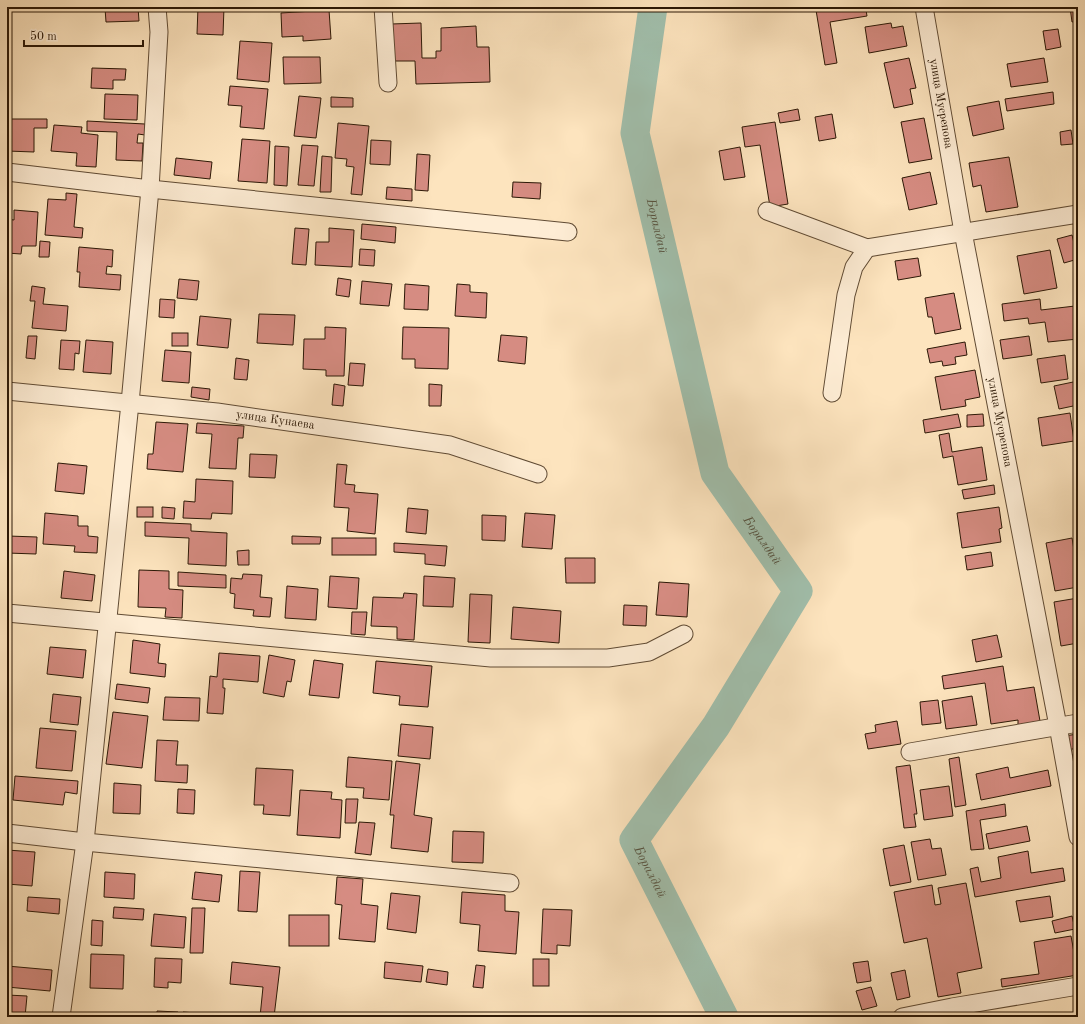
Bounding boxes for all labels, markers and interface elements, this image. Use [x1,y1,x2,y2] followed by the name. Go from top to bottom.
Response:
[24,22,143,48] scale bar
[30,30,57,43] text: 50 m
[927,58,954,150] street label: улица Мусрепова
[644,196,670,255] water label: Боралдай
[985,376,1014,468] street label: улица Мусрепова
[235,409,315,432] street label: улица Кунаева
[740,513,784,568] water label: Боралдай
[631,843,669,900] water label: Боралдай

